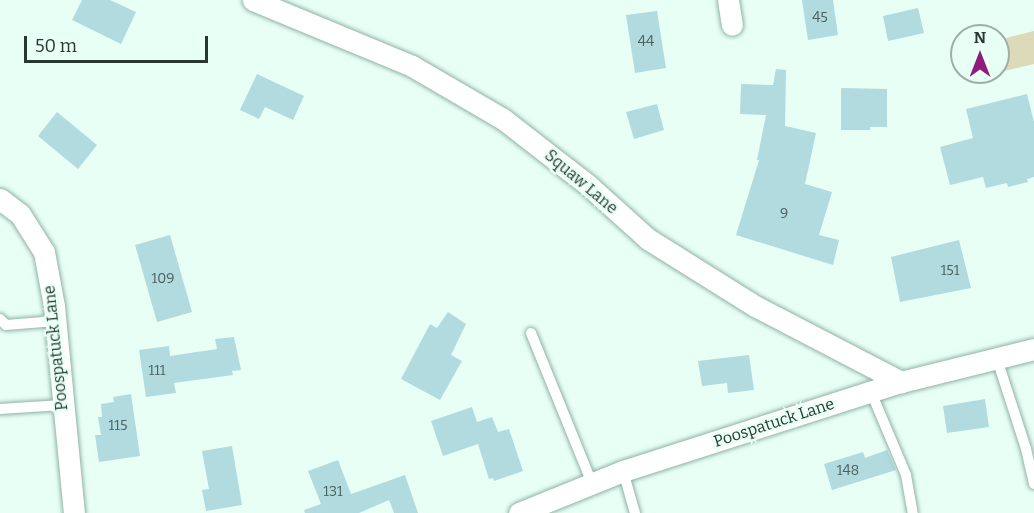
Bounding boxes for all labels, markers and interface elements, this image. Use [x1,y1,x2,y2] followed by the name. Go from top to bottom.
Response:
[812,10,828,26] house number: 45
[27,24,212,62] scale bar
[950,24,1010,84] north arrow
[974,28,986,47] text: N
[638,34,654,50] house number: 44
[35,35,77,57] text: 50 m
[541,146,621,218] street label: Squaw Lane
[780,206,788,222] house number: 9
[941,263,959,279] house number: 151
[152,271,174,287] house number: 109
[40,284,72,412] street label: Poospatuck Lane
[148,363,166,379] house number: 111
[711,394,837,452] street label: Poospatuck Lane
[109,418,127,434] house number: 115
[837,463,859,479] house number: 148
[323,484,343,500] house number: 131

